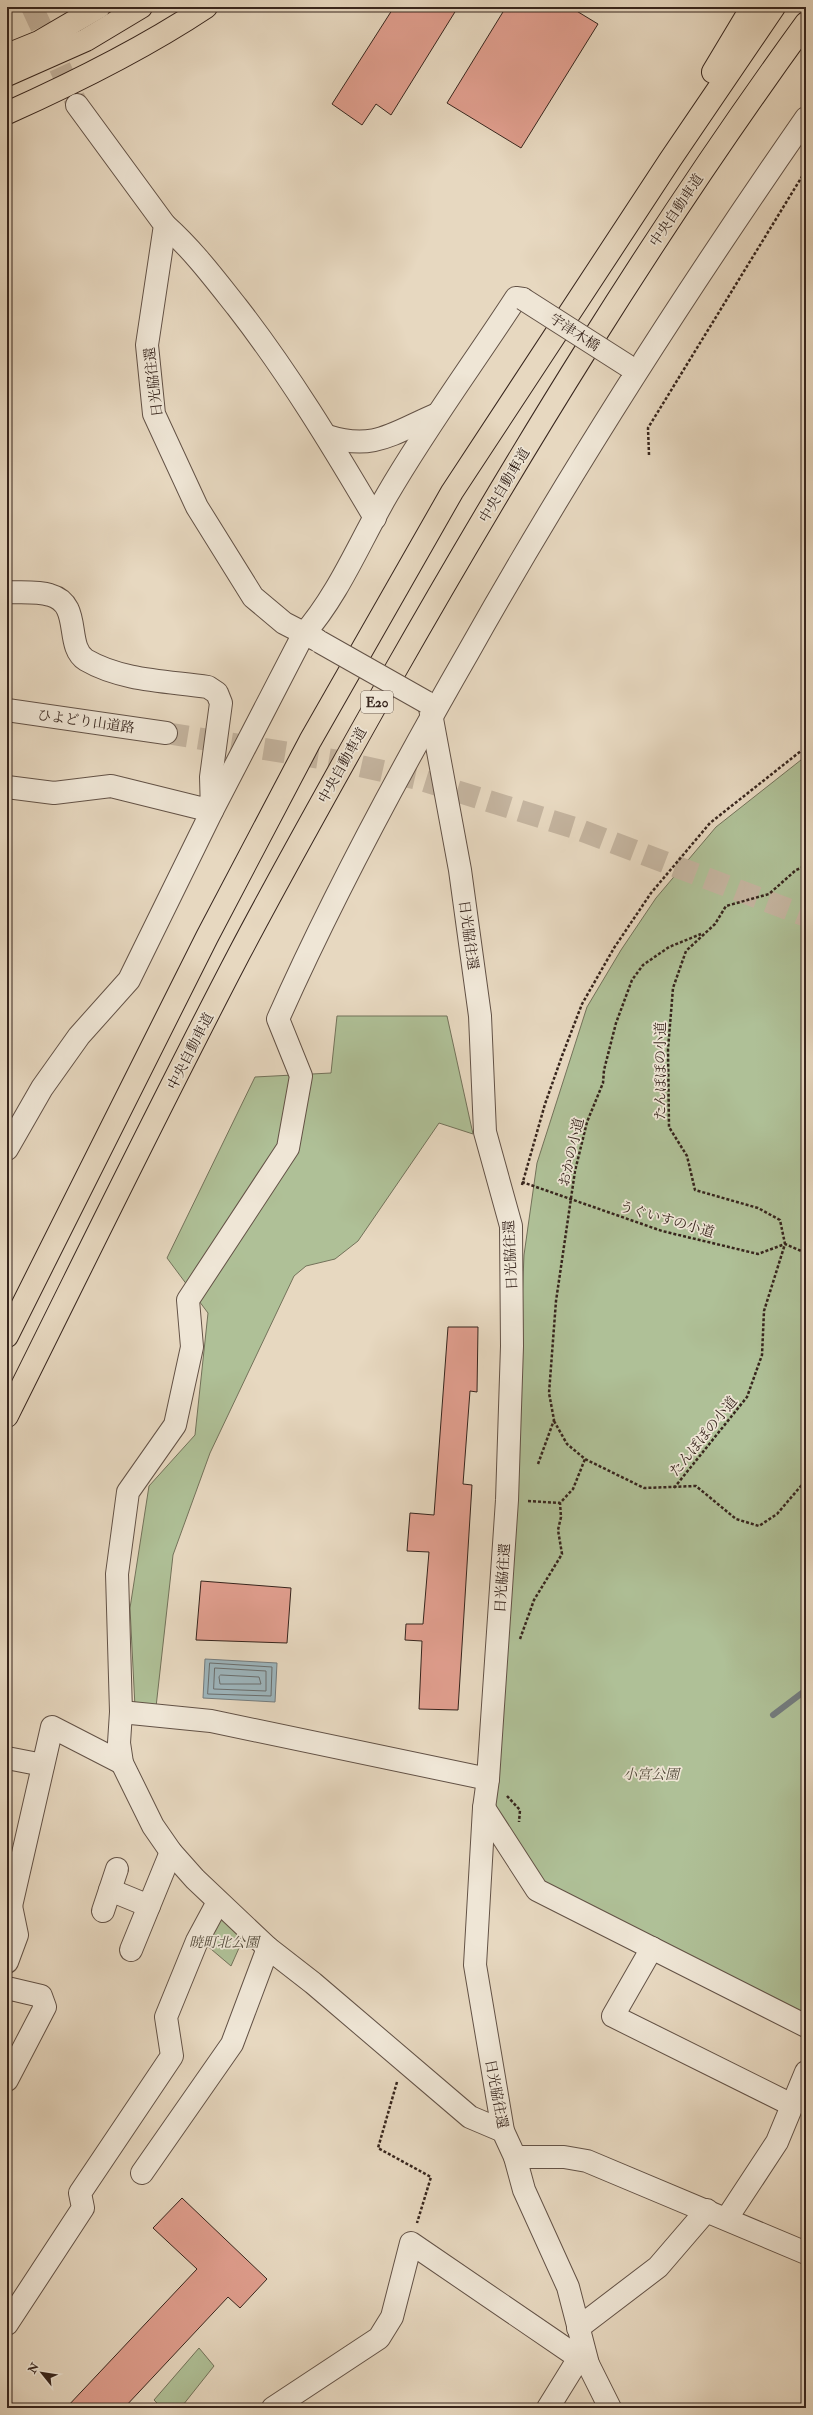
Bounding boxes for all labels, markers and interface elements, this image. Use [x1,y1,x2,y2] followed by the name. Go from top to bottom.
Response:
[646,171,707,250] street label: 中央自動車道
[547,310,603,355] street label: 宇津木橋
[141,346,166,418] street label: 日光脇往還
[476,445,533,526] street label: 中央自動車道
[361,691,393,713] road number: E20
[36,706,136,737] street label: ひよどり山道路
[315,724,370,806] street label: 中央自動車道
[455,899,482,971] street label: 日光脇往還
[164,1010,217,1093] street label: 中央自動車道
[652,1022,669,1120] street label: たんぽぽの小道
[555,1116,588,1188] street label: おかの小道
[617,1198,716,1241] street label: うぐいすの小道
[500,1220,521,1290] street label: 日光脇往還
[666,1393,741,1480] street label: たんぽぽの小道
[492,1543,513,1614] street label: 日光脇往還
[623,1766,681,1783] park label: 小宮公園
[189,1934,261,1951] park label: 暁町北公園
[481,2058,512,2130] street label: 日光脇往還
[22,2353,62,2393] north arrow
[25,2360,42,2377] text: N

